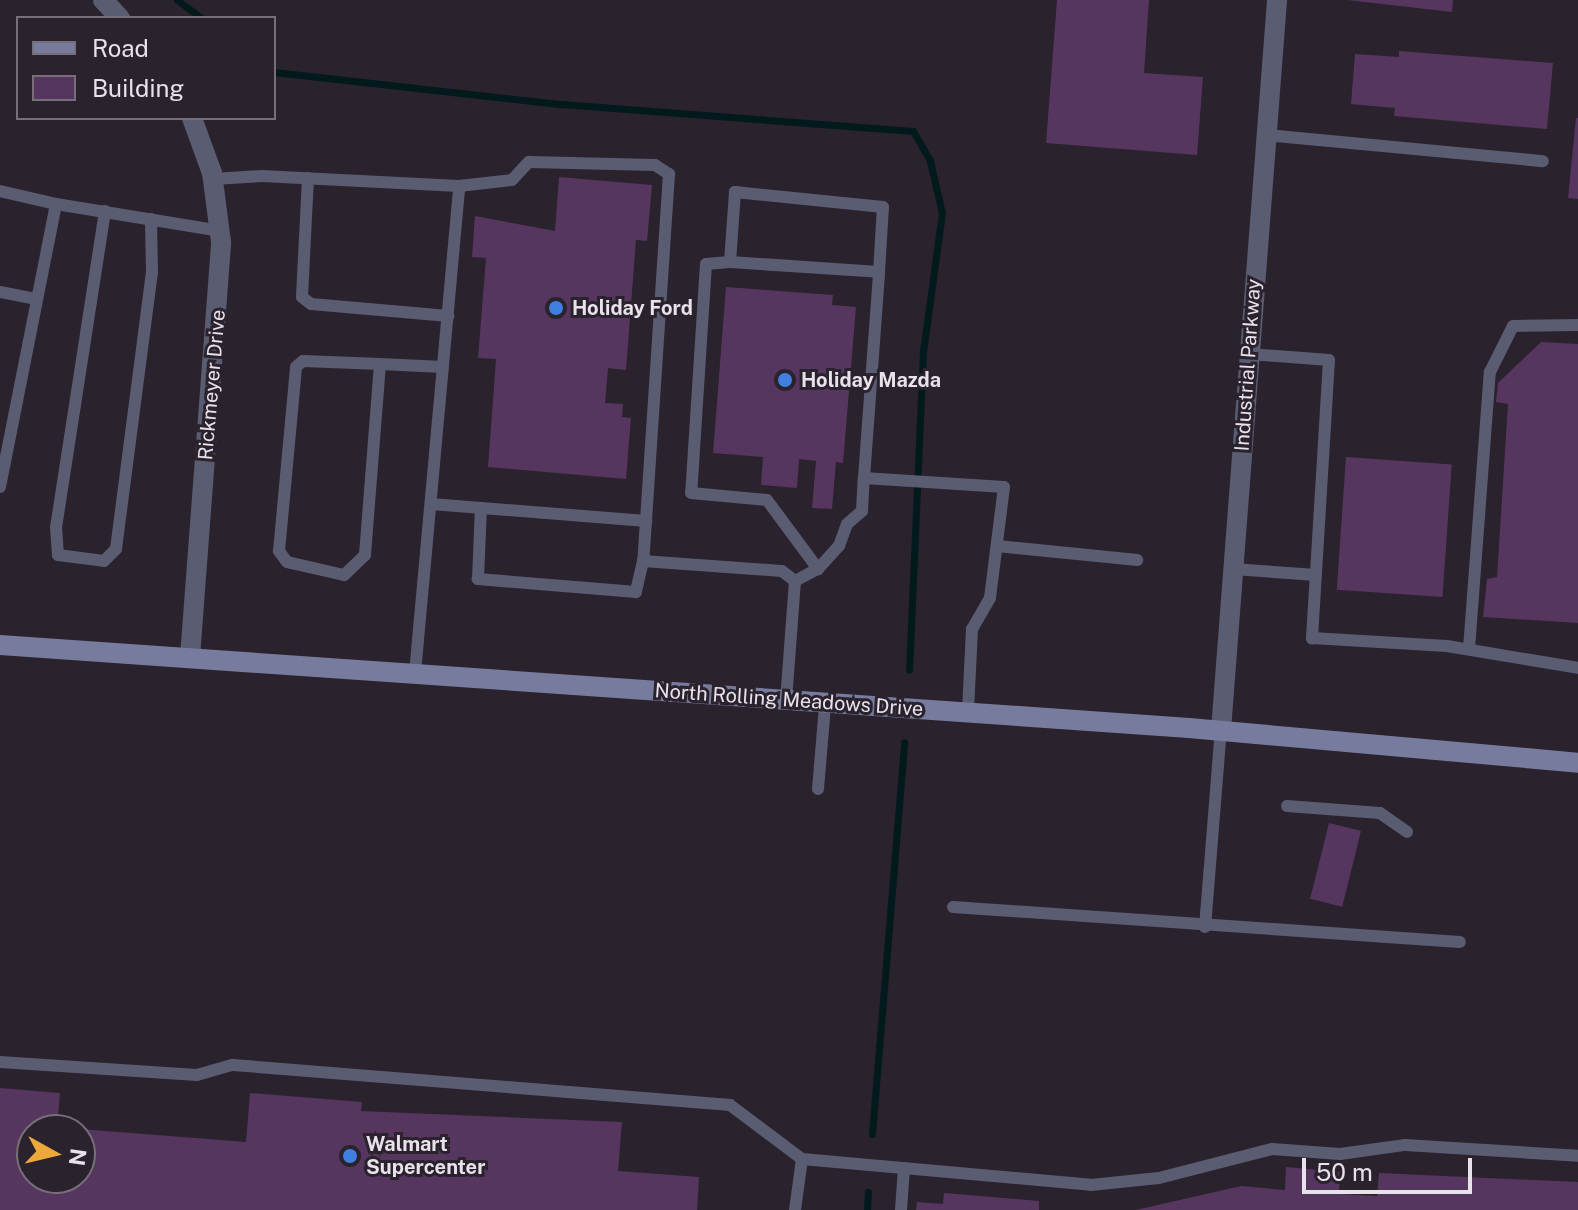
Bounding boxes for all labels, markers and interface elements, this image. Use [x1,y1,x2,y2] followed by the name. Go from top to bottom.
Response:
[16,16,276,120] legend
[92,34,149,62] text: Road
[92,74,184,102] text: Building
[1230,278,1266,452] street label: Industrial Parkway
[572,296,693,320] place label: Holiday Ford
[547,299,565,317] marker: Holiday Ford
[193,309,231,461] street label: Rickmeyer Drive
[801,368,941,392] place label: Holiday Mazda
[776,371,794,389] marker: Holiday Mazda
[654,679,924,721] street label: North Rolling Meadows Drive
[16,1114,96,1194] north arrow
[366,1132,485,1179] place label: Walmart Supercenter
[1306,1142,1476,1192] scale bar
[64,1147,92,1167] text: N
[341,1147,359,1165] marker: Walmart Supercenter
[1316,1158,1373,1186] text: 50 m

